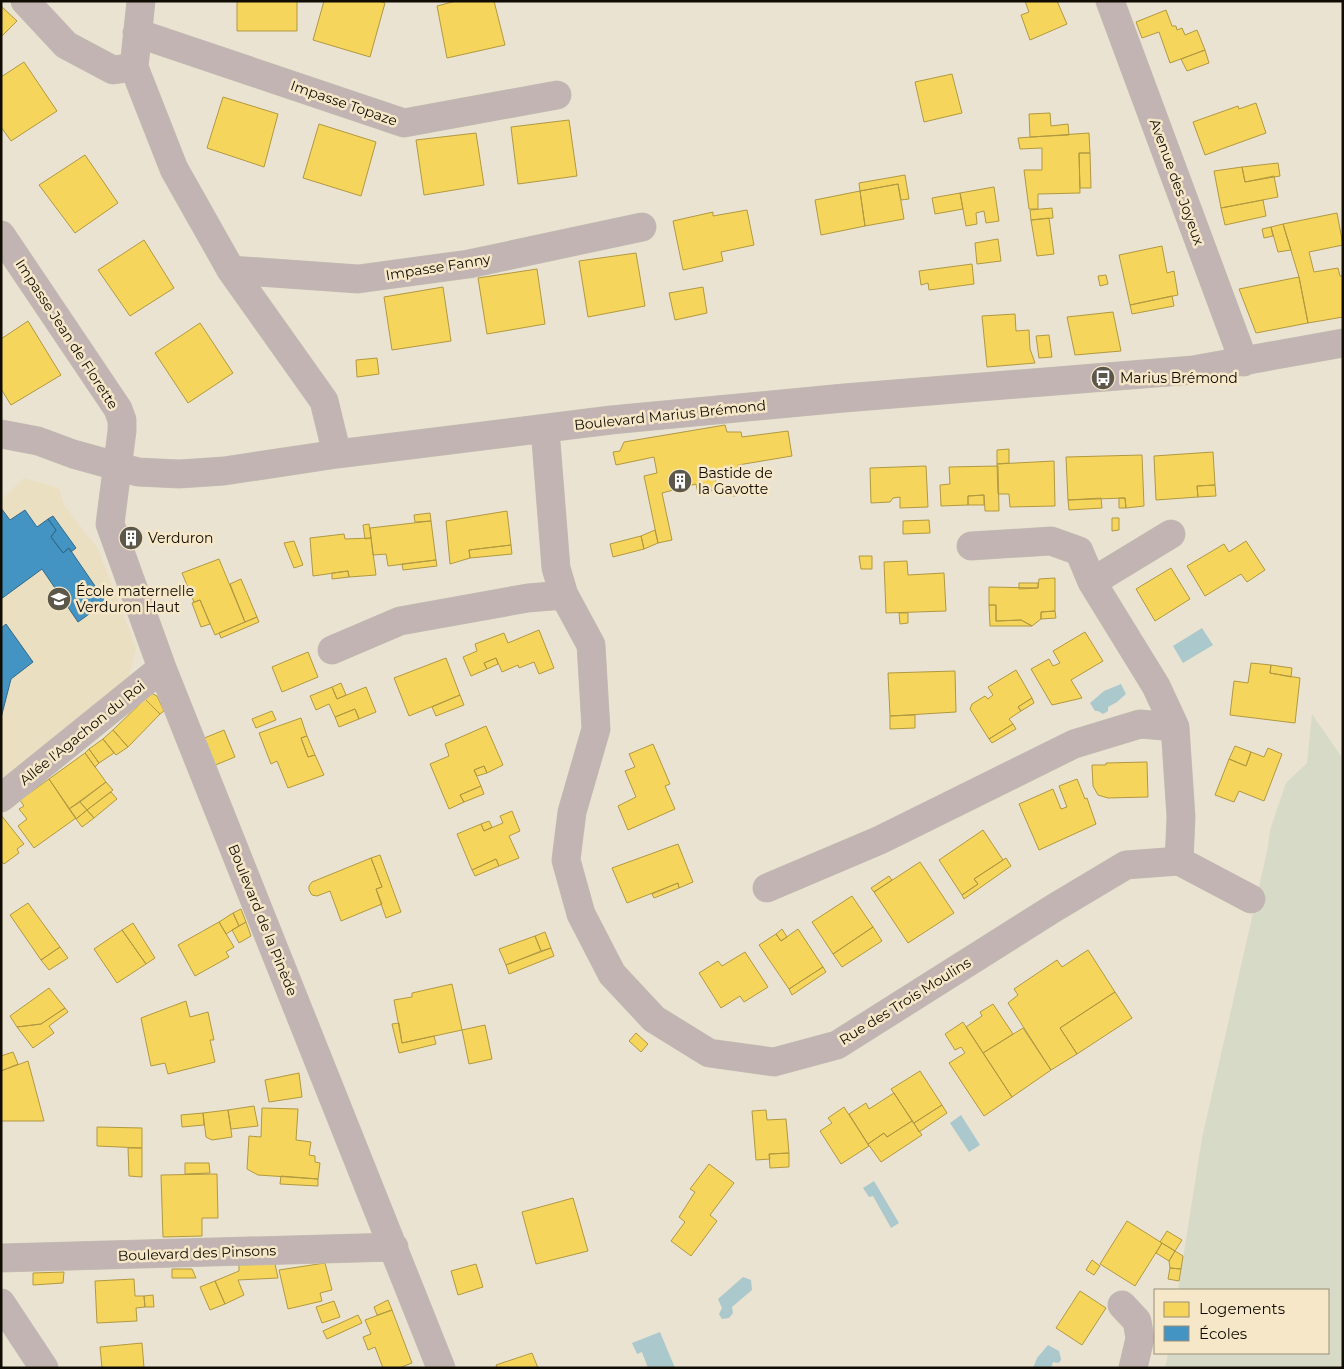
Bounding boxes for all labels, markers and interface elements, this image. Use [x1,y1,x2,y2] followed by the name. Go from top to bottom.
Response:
[288,76,400,130] street label: Impasse Topaze
[1146,116,1208,248] street label: Avenue des Joyeux
[384,250,492,284] street label: Impasse Fanny
[12,255,122,413] street label: Impasse Jean de Florette
[1090,365,1116,391] bus stop icon: Marius Brémond
[1120,369,1238,387] place label: Marius Brémond
[573,396,767,434] street label: Boulevard Marius Brémond
[698,464,773,498] place label: Bastide de la Gavotte
[667,468,693,494] building icon: Bastide de la Gavotte
[118,525,144,551] building icon: Verduron
[148,529,213,547] place label: Verduron
[76,582,194,616] place label: École maternelle Verduron Haut
[46,586,72,612] school or university icon: École maternelle Verduron Haut
[16,677,148,789] street label: Allée l'Agachon du Roi
[224,842,302,998] street label: Boulevard de la Pinède
[836,953,974,1049] street label: Rue des Trois Moulins
[117,1241,277,1265] street label: Boulevard des Pinsons
[1154,1289,1329,1354] legend
[1199,1299,1285,1318] text: Logements
[1199,1324,1247,1343] text: Écoles

